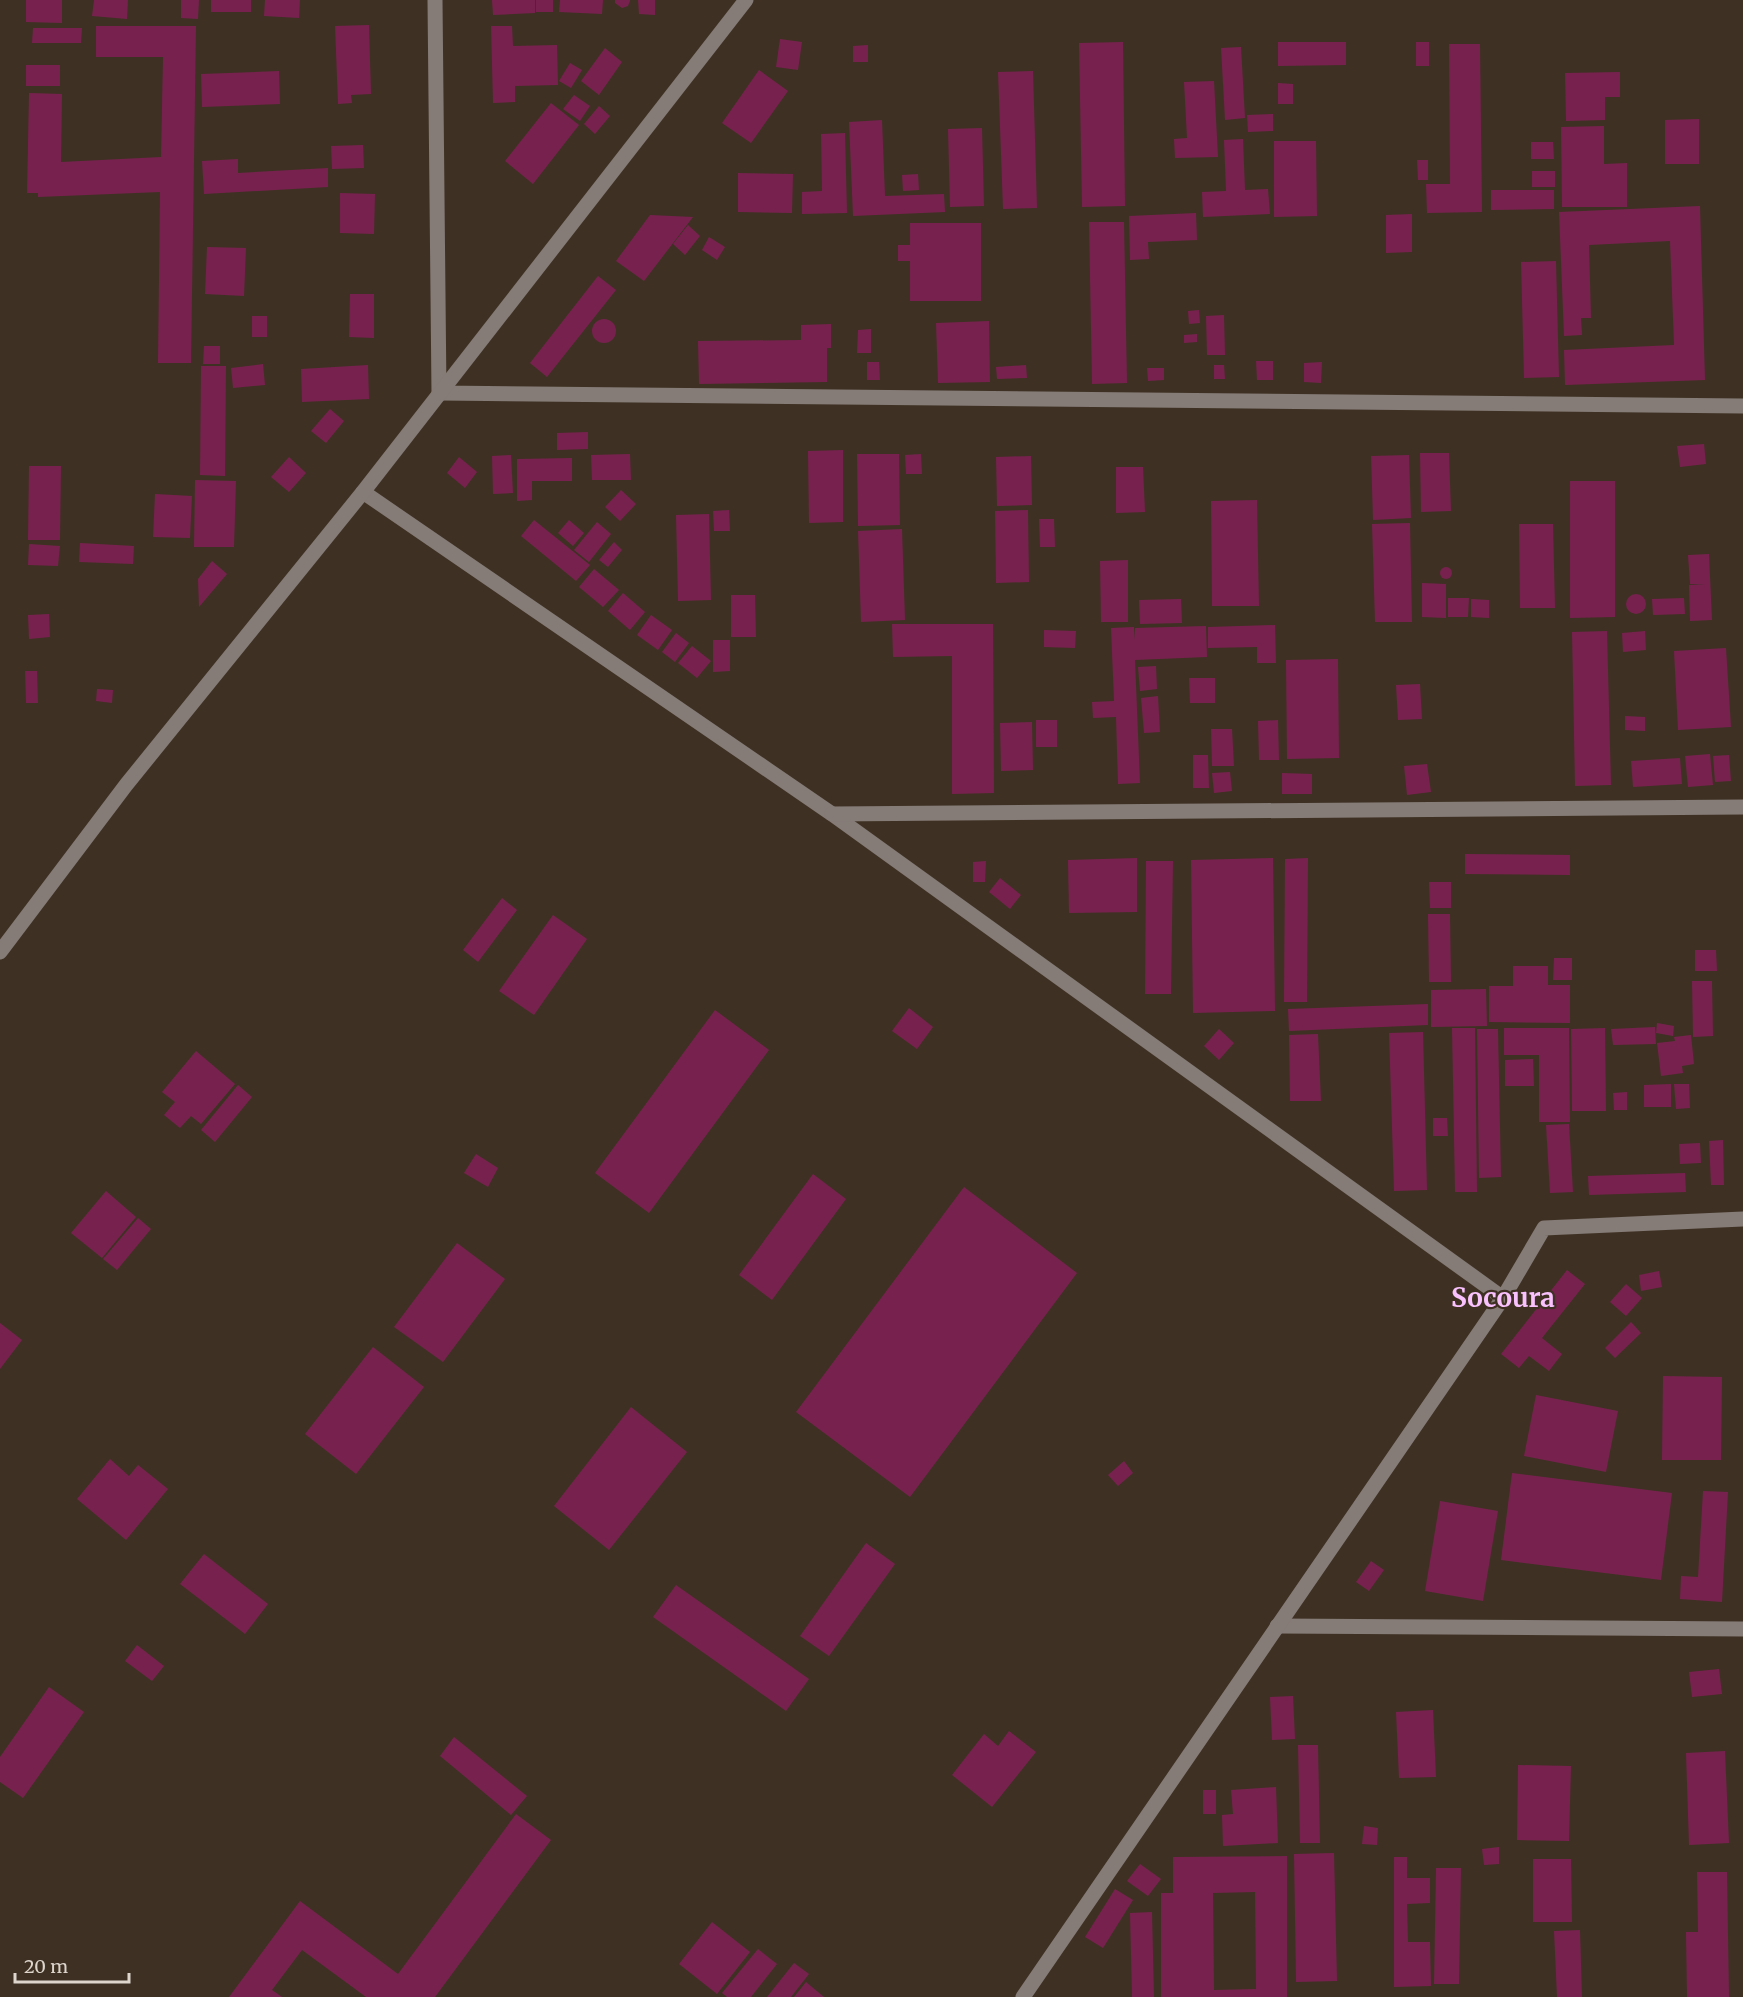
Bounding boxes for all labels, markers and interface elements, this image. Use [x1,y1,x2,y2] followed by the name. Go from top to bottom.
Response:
[1451,1281,1555,1314] district label: Socoura
[15,1946,129,1984] scale bar
[24,1955,68,1978] text: 20 m

